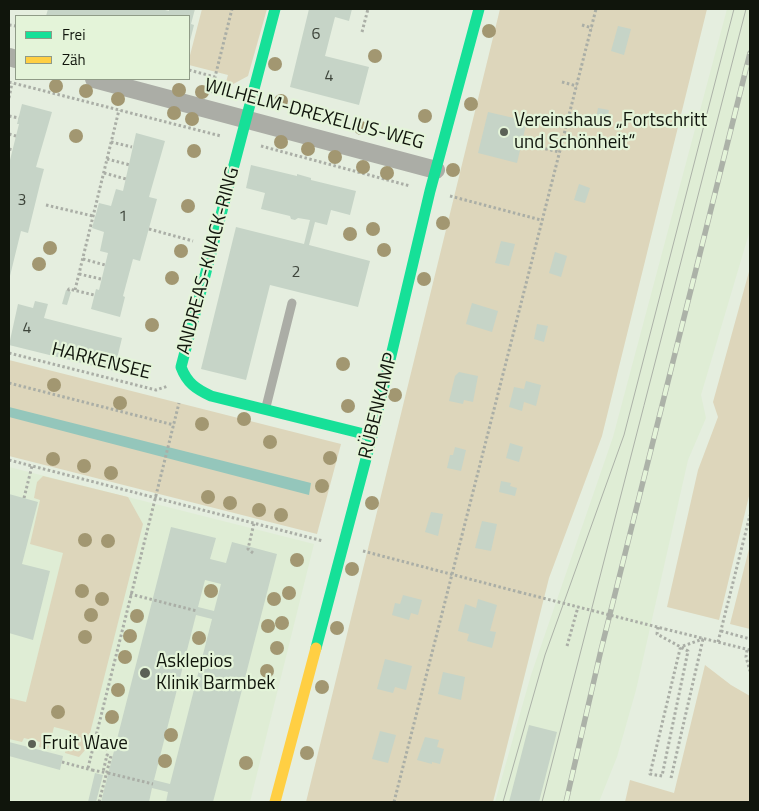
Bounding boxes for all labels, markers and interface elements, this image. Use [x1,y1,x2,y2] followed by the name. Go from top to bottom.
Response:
[15,15,190,80] legend
[62,23,85,46] text: Frei
[312,25,320,45] house number: 6
[62,48,86,71] text: Zäh
[325,67,333,87] house number: 4
[202,75,426,155] street label: WILHELM-DREXELIUS-WEG
[514,110,707,154] place label: Vereinshaus „Fortschritt und Schönheit“
[498,126,510,138] marker: Vereinshaus „Fortschritt und Schönheit“
[173,165,245,357] street label: ANDREAS-KNACK-RING
[18,191,26,211] house number: 3
[119,207,127,227] house number: 1
[292,263,300,283] house number: 2
[23,319,31,339] house number: 4
[49,339,153,385] street label: HARKENSEE
[355,351,403,461] street label: RÜBENKAMP
[156,651,275,695] place label: Asklepios Klinik Barmbek
[138,666,152,680] marker: Asklepios Klinik Barmbek
[42,733,128,755] place label: Fruit Wave
[26,738,38,750] marker: Fruit Wave

